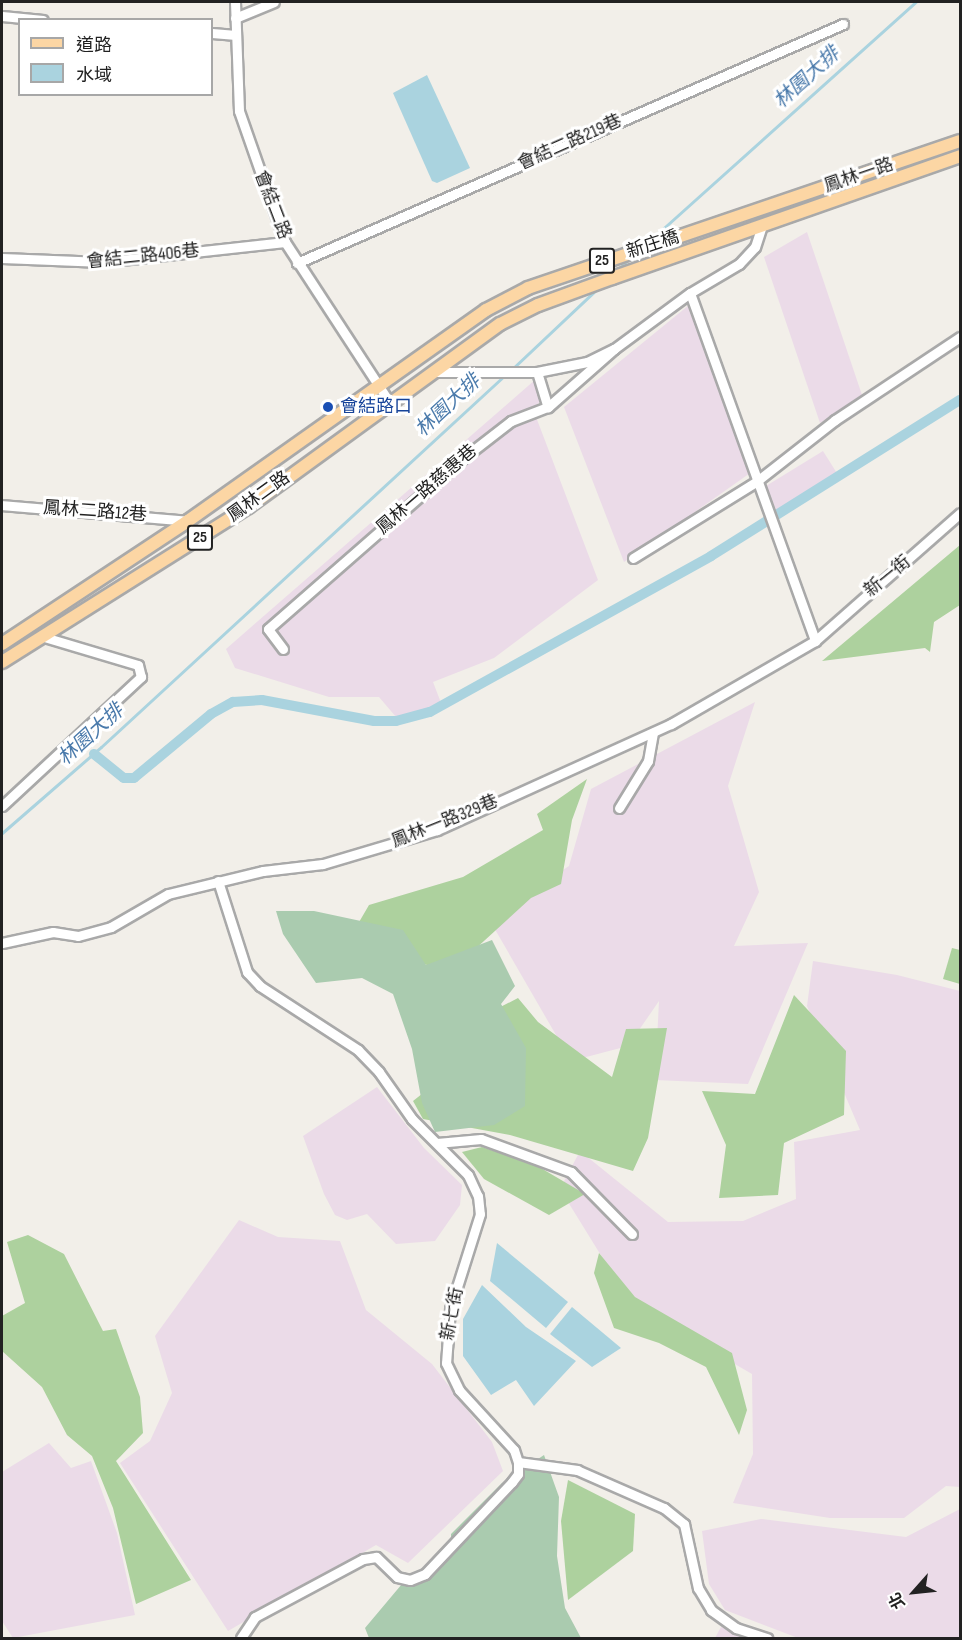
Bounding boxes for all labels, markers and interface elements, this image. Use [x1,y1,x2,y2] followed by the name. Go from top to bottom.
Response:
[18,18,213,96] legend
[76,35,112,56] text: 道路
[769,42,845,114] water label: 林園大排
[76,65,112,86] text: 水域
[515,110,625,176] street label: 會結二路219巷
[821,154,897,198] street label: 鳳林一路
[249,168,295,242] street label: 會結二路
[624,226,682,264] street label: 新庄橋
[85,240,201,274] street label: 會結二路406巷
[588,248,616,274] road number: 25
[411,370,485,442] water label: 林園大排
[340,396,412,418] place label: 會結路口
[321,400,335,414] marker: 會結路口
[372,441,482,539] street label: 鳳林一路慈惠巷
[224,467,294,527] street label: 鳳林二路
[42,498,148,526] street label: 鳳林二路12巷
[186,525,214,551] road number: 25
[860,552,916,602] street label: 新一街
[53,699,129,771] water label: 林園大排
[389,791,501,853] street label: 鳳林一路329巷
[437,1285,469,1343] street label: 新七街
[884,1562,944,1622] north arrow
[885,1589,910,1612] text: 北

